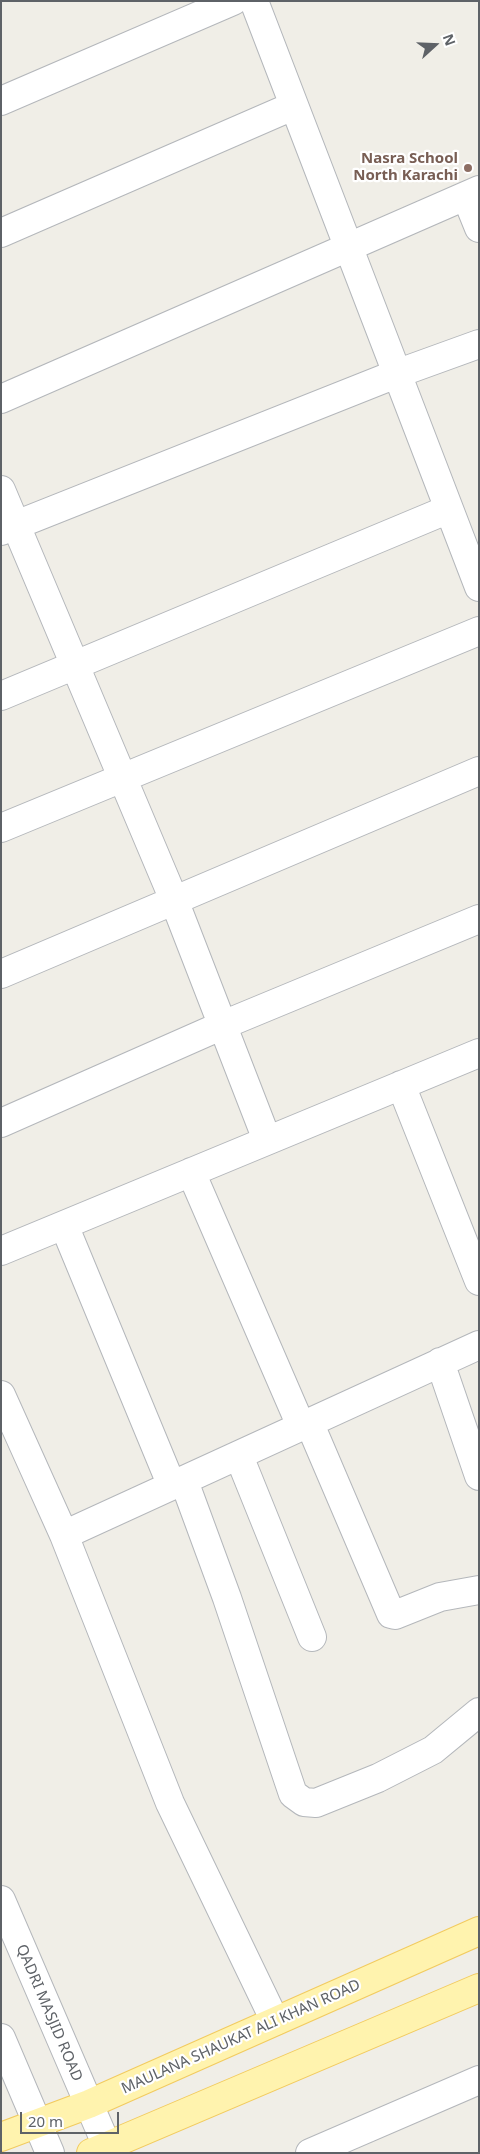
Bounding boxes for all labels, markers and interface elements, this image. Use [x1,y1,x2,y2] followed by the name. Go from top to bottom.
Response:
[410,20,460,70] north arrow
[439,31,460,48] text: N
[353,150,458,185] place label: Nasra School North Karachi
[462,162,474,174] marker: Nasra School North Karachi
[12,1942,86,2084] street label: QADRI MASJID ROAD
[119,1976,363,2098] street label: MAULANA SHAUKAT ALI KHAN ROAD
[22,2102,121,2134] scale bar
[28,2111,63,2131] text: 20 m

